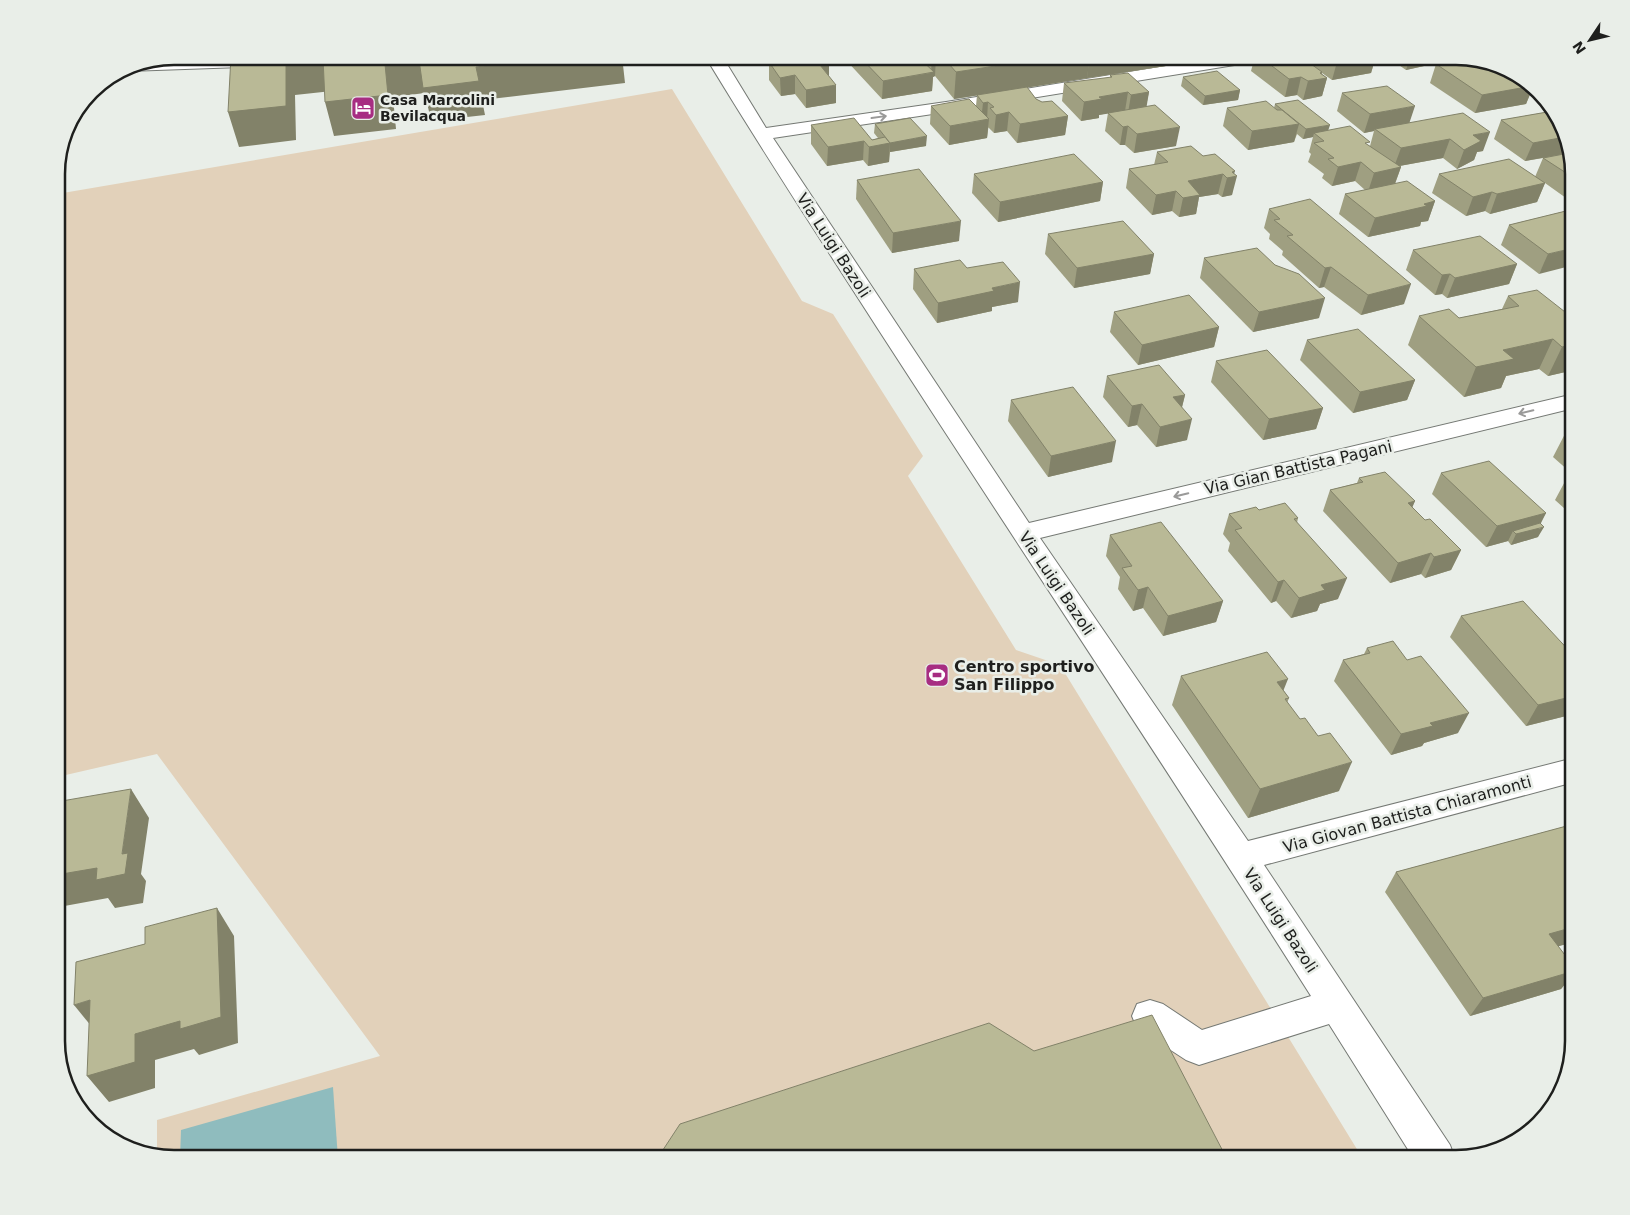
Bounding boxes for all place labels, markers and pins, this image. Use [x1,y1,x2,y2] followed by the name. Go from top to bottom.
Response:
[380,92,495,124] place label: Casa Marcolini Bevilacqua
[350,95,376,121] hotel icon: Casa Marcolini Bevilacqua
[954,657,1095,694] place label: Centro sportivo San Filippo
[924,662,950,688] sports icon: Centro sportivo San Filippo

